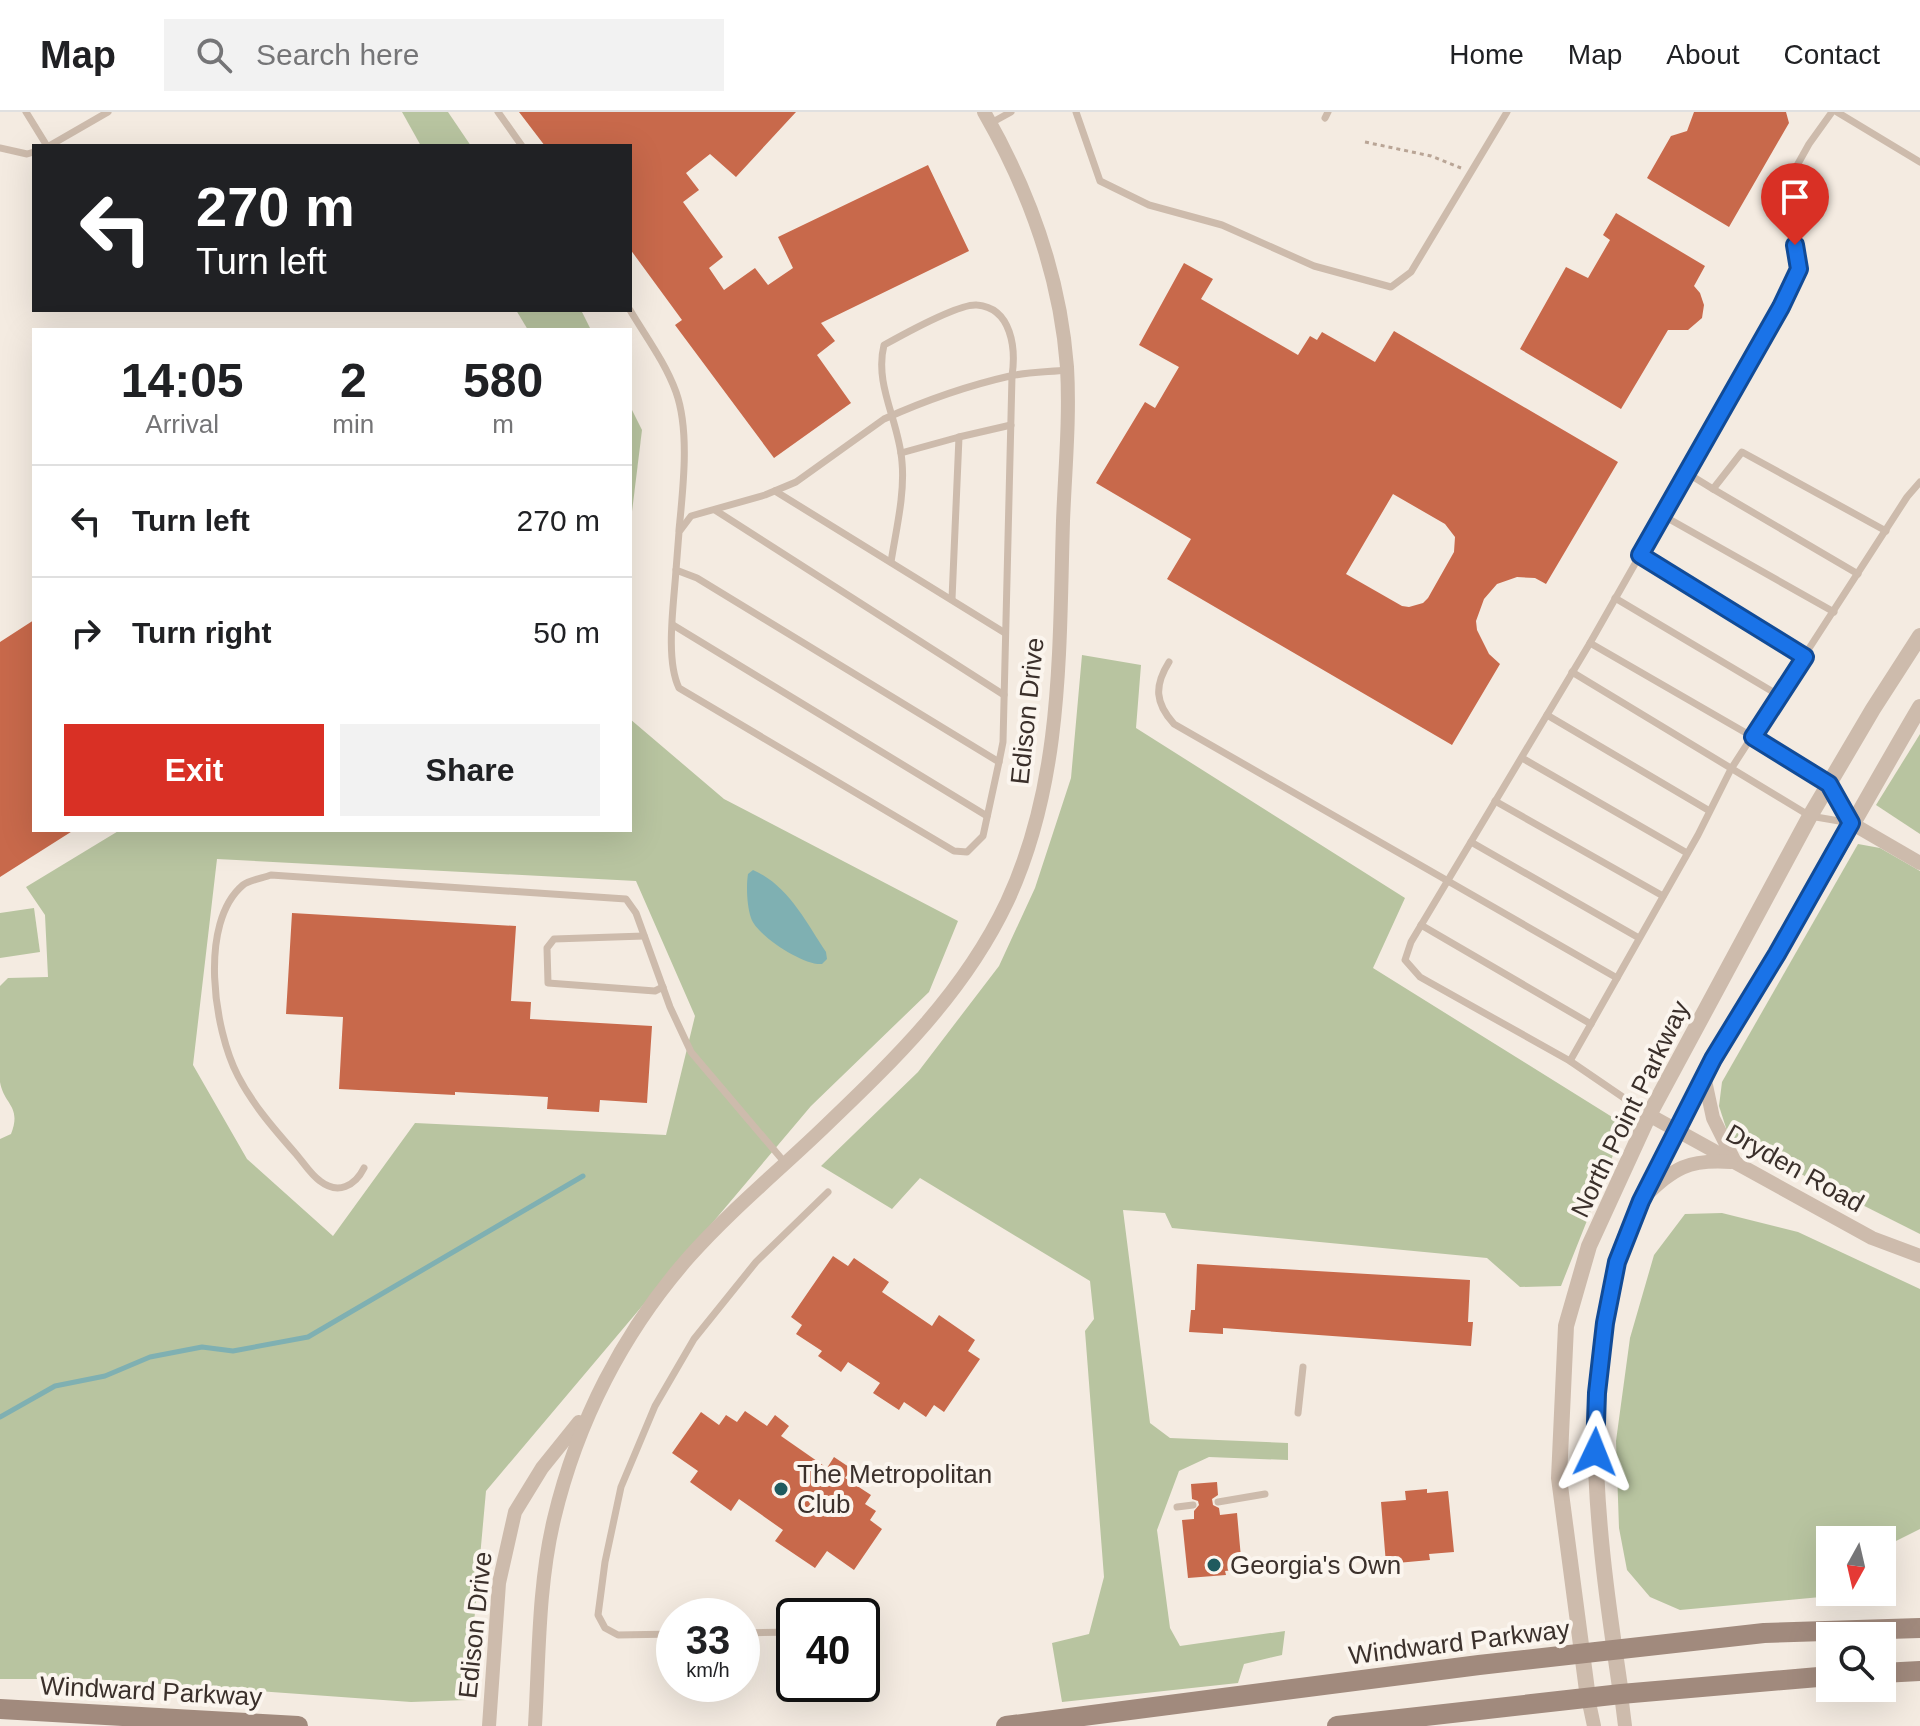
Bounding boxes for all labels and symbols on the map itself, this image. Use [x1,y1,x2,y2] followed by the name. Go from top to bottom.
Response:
[1761,163,1829,245] pin
[1004,636,1050,786] street label: Edison Drive
[1565,996,1695,1222] street label: North Point Parkway
[1721,1118,1869,1218] street label: Dryden Road
[1553,1410,1637,1494] position arrow
[797,1459,992,1519] place label: The Metropolitan Club
[772,1480,790,1498] marker: The Metropolitan Club
[1816,1526,1896,1606] north arrow
[452,1550,498,1700] street label: Edison Drive
[1230,1550,1401,1580] place label: Georgia's Own
[1205,1556,1223,1574] marker: Georgia's Own
[776,1598,880,1702] speed limit sign: 40
[1347,1614,1571,1670] street label: Windward Parkway
[39,1670,263,1712] street label: Windward Parkway

